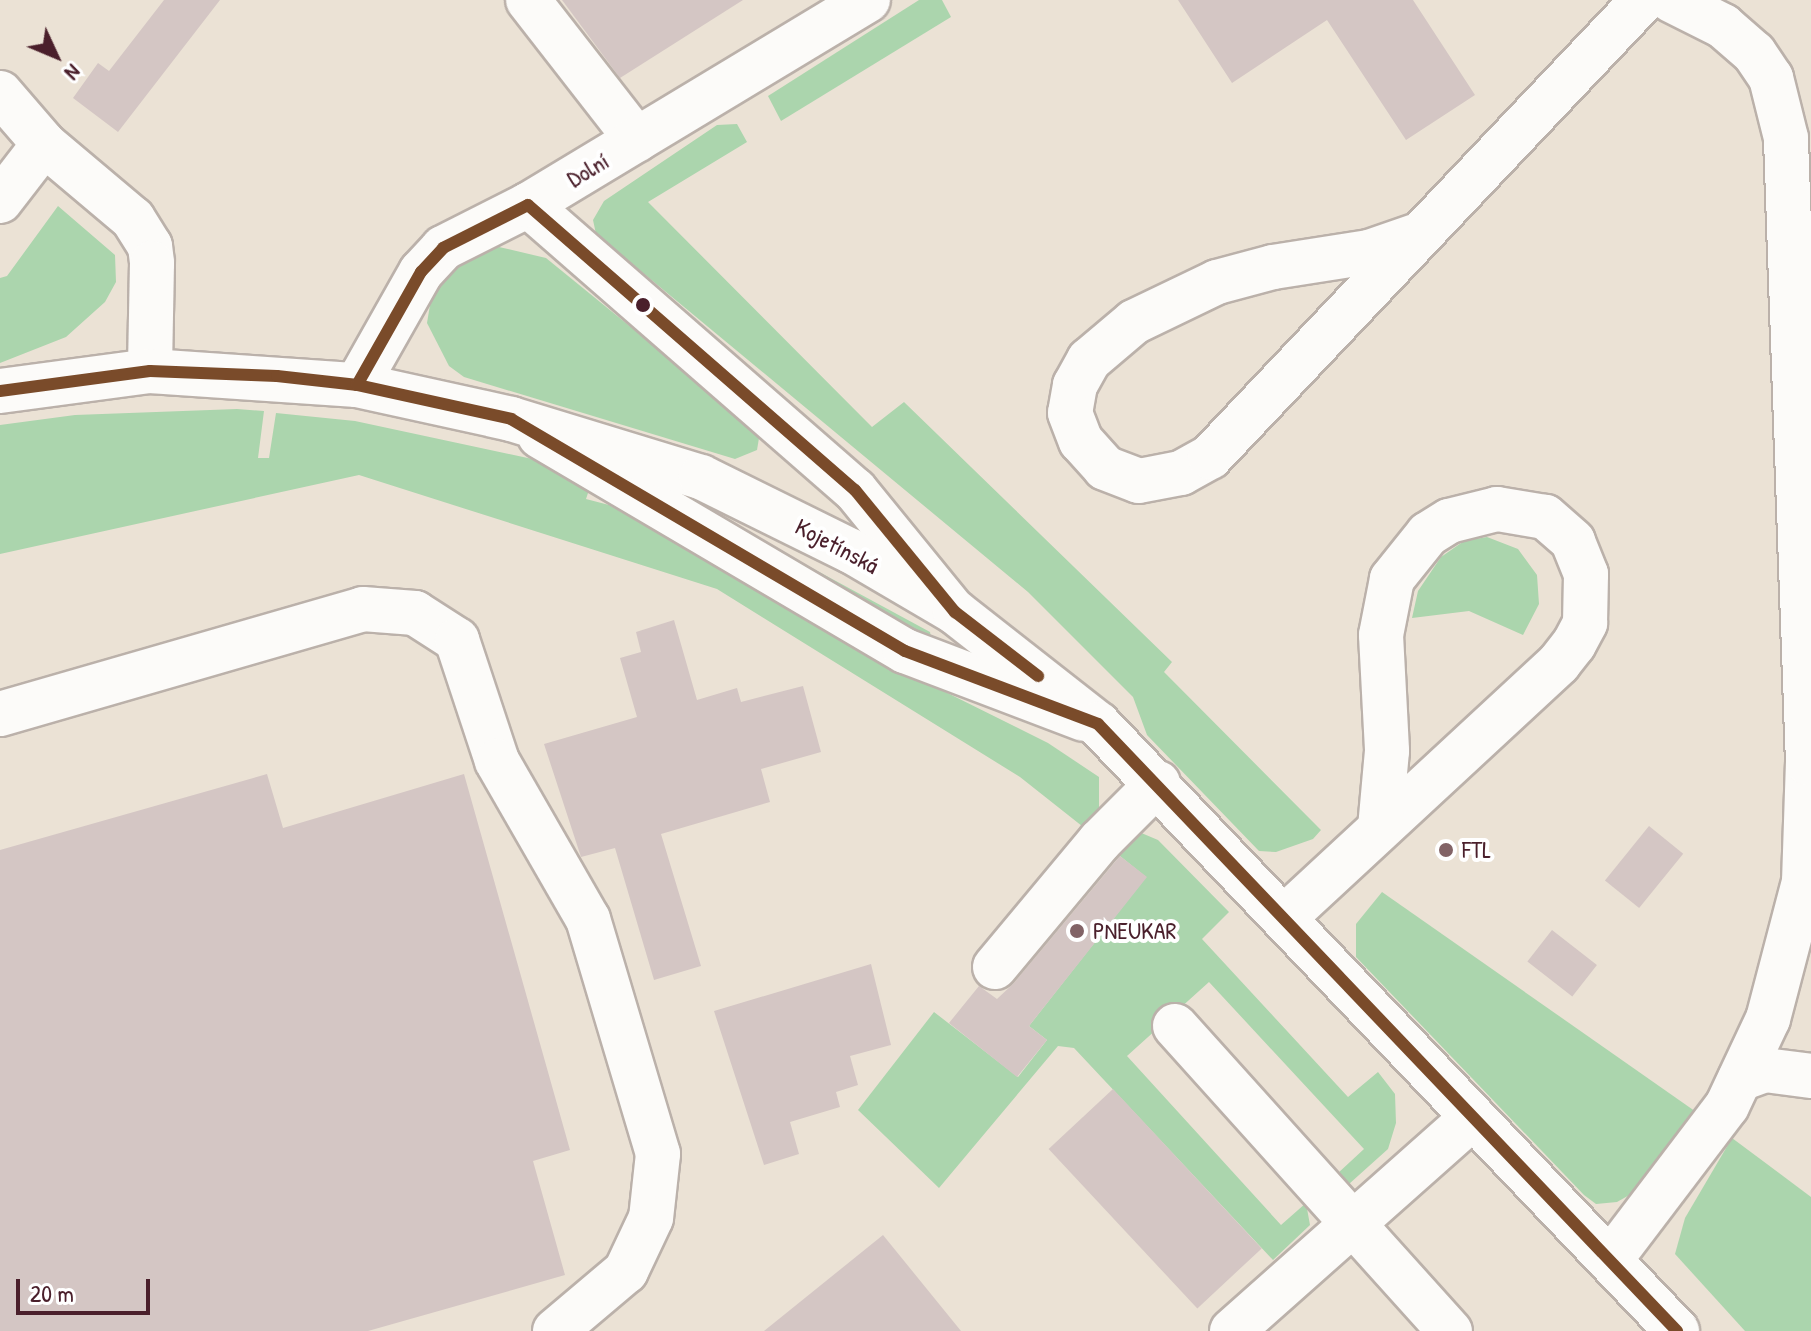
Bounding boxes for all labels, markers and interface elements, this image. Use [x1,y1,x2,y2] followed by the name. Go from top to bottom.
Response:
[16,16,96,96] north arrow
[58,58,88,87] text: N
[562,146,614,194] street label: Dolní
[635,297,651,313] unlabelled marker
[790,512,884,580] street label: Kojetínská
[1462,836,1491,864] place label: FTL
[1437,841,1455,859] marker: FTL
[1093,917,1176,945] place label: PNEUKAR
[1068,922,1086,940] marker: PNEUKAR
[20,1263,154,1313] scale bar
[30,1277,74,1309] text: 20 m

